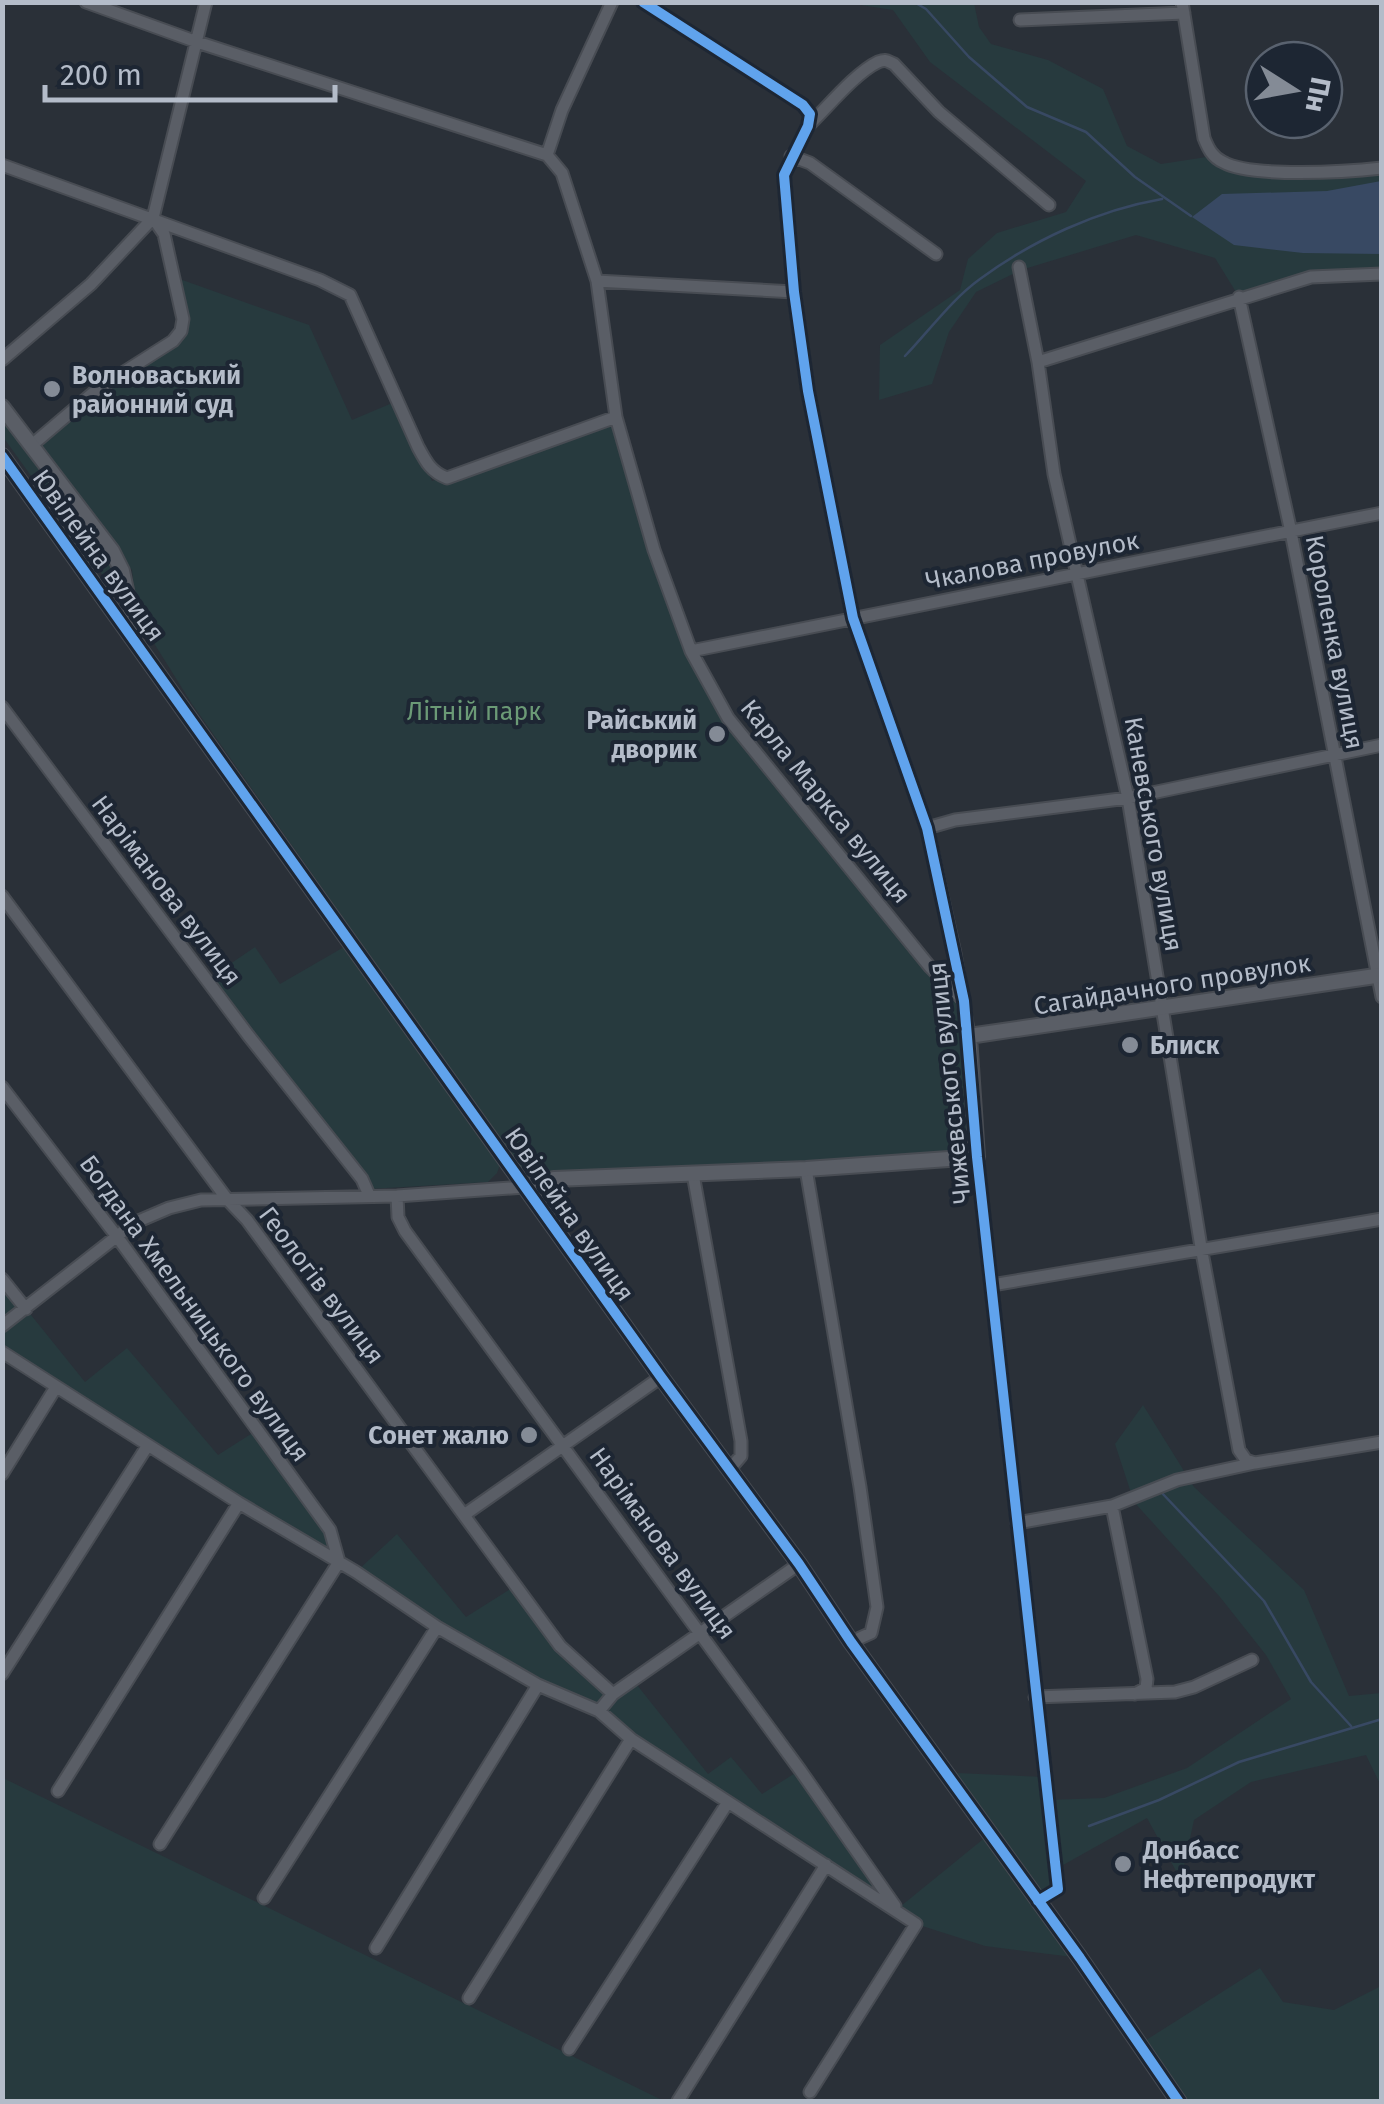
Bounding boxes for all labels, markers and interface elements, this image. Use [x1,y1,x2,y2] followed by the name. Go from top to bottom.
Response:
[45,40,335,102] scale bar
[1244,40,1344,140] north arrow
[60,57,142,93] text: 200 m
[1299,74,1338,115] text: Пн
[72,361,241,420] place label: Волноваський районний суд
[41,378,63,400] marker: Волноваський районний суд
[26,464,171,647] street label: Ювілейна вулиця
[923,526,1141,596] street label: Чкалова провулок
[1299,533,1369,752] street label: Короленка вулиця
[734,694,917,910] street label: Карла Маркса вулиця
[407,697,541,727] park label: Літній парк
[587,706,697,765] place label: Райський дворик
[1118,715,1188,954] street label: Каневського вулиця
[706,723,728,745] marker: Райський дворик
[85,790,247,991] street label: Наріманова вулиця
[1032,948,1313,1022] street label: Сагайдачного провулок
[922,961,978,1205] street label: Чижевського вулиця
[1150,1031,1220,1061] place label: Блиск
[1119,1034,1141,1056] marker: Блиск
[498,1122,640,1307] street label: Ювілейна вулиця
[73,1149,316,1468] street label: Богдана Хмельницького вулиця
[252,1201,390,1370] street label: Геологів вулиця
[368,1421,509,1451] place label: Сонет жалю
[518,1424,540,1446] marker: Сонет жалю
[582,1442,742,1645] street label: Наріманова вулиця
[1142,1836,1315,1895] place label: Донбасс Нефтепродукт
[1112,1853,1134,1875] marker: Донбасс Нефтепродукт

